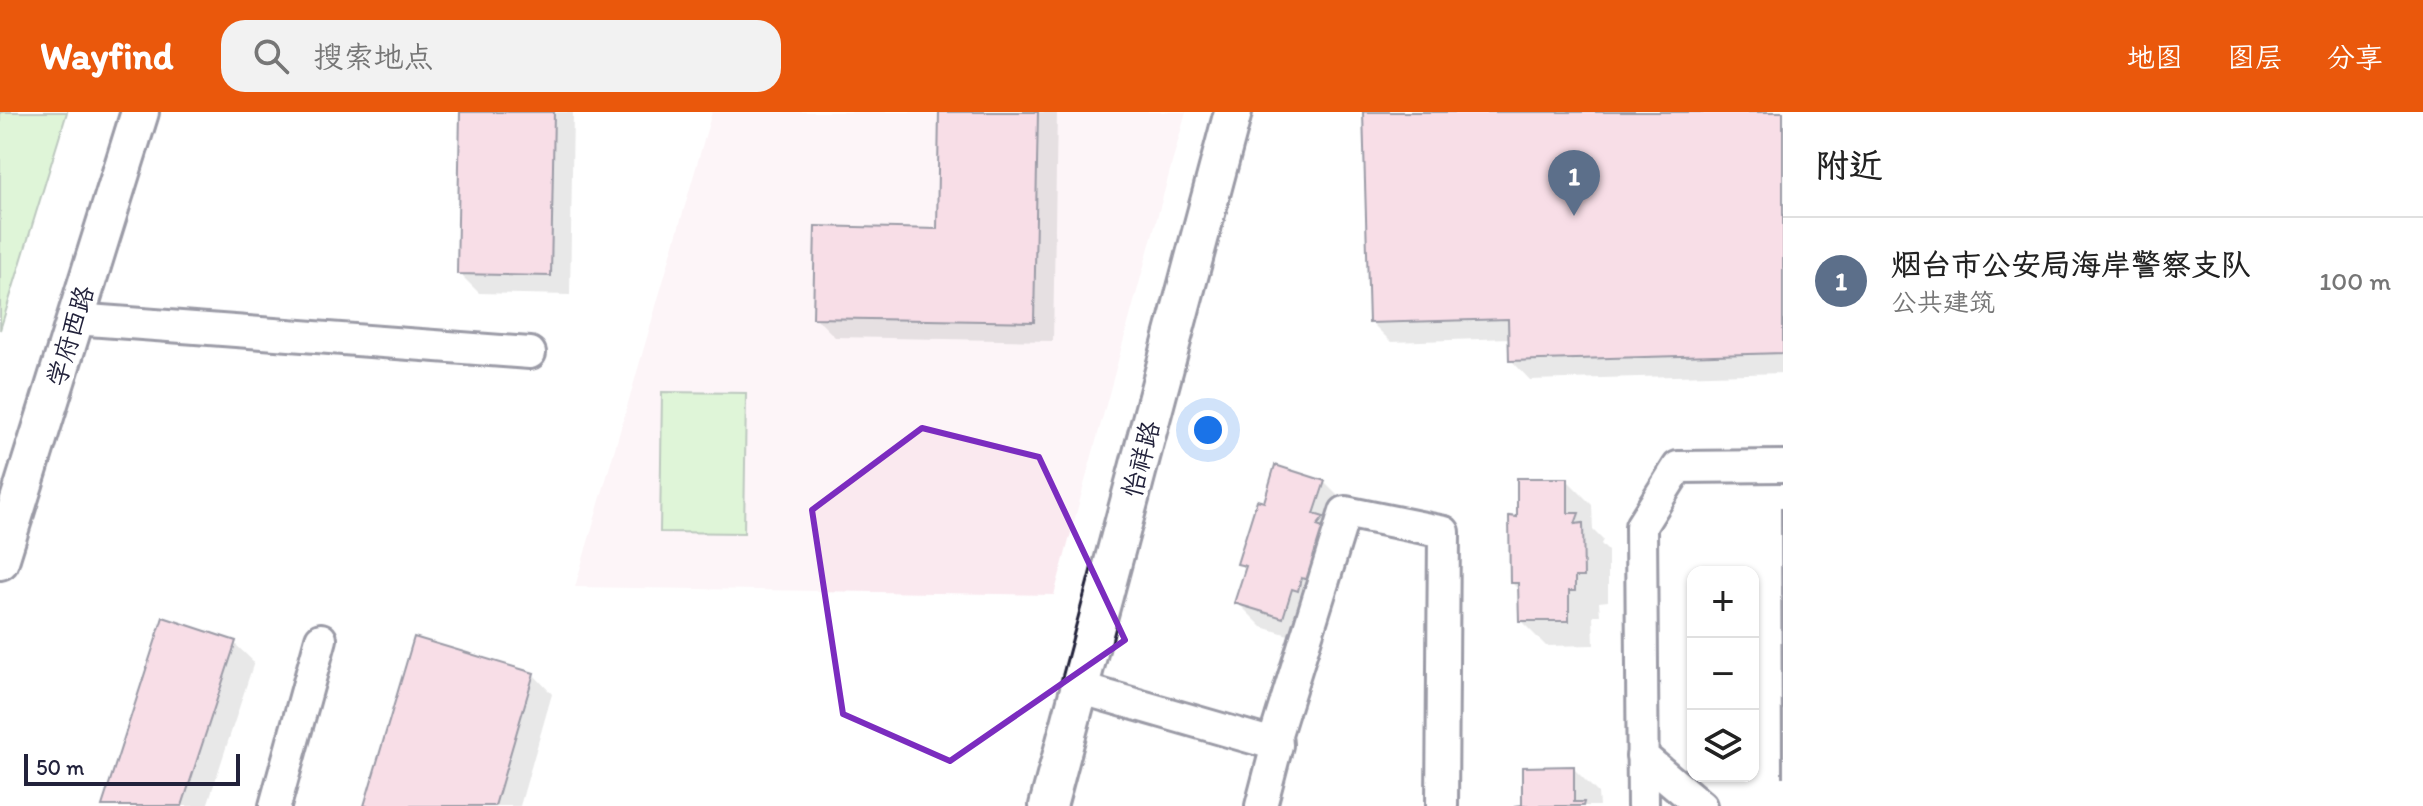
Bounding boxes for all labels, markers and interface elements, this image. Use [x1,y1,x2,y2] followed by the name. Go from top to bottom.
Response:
[221,20,781,92] search box
[40,33,173,79] text: Wayfind
[249,34,293,78] icon: search
[313,38,433,75] text: 搜索地点
[2127,40,2183,74] text: 地图
[2227,40,2283,74] text: 图层
[2327,40,2383,74] text: 分享
[1815,145,1883,186] text: 附近
[1548,150,1600,216] pin: 1
[1891,246,2251,283] text: 烟台市公安局海岸警察支队
[1835,265,1847,297] text: 1
[2319,265,2391,297] text: 100 m
[39,282,101,390] street label: 学府西路
[1891,286,1995,318] text: 公共建筑
[1188,410,1228,450] your location
[1115,417,1167,501] street label: 怡祥路
[1687,566,1759,782] map controls
[1687,566,1759,638] button: +
[1687,638,1759,710] button: −
[1687,710,1759,782] button: layers
[24,750,240,786] scale bar
[36,754,85,781] text: 50 m

